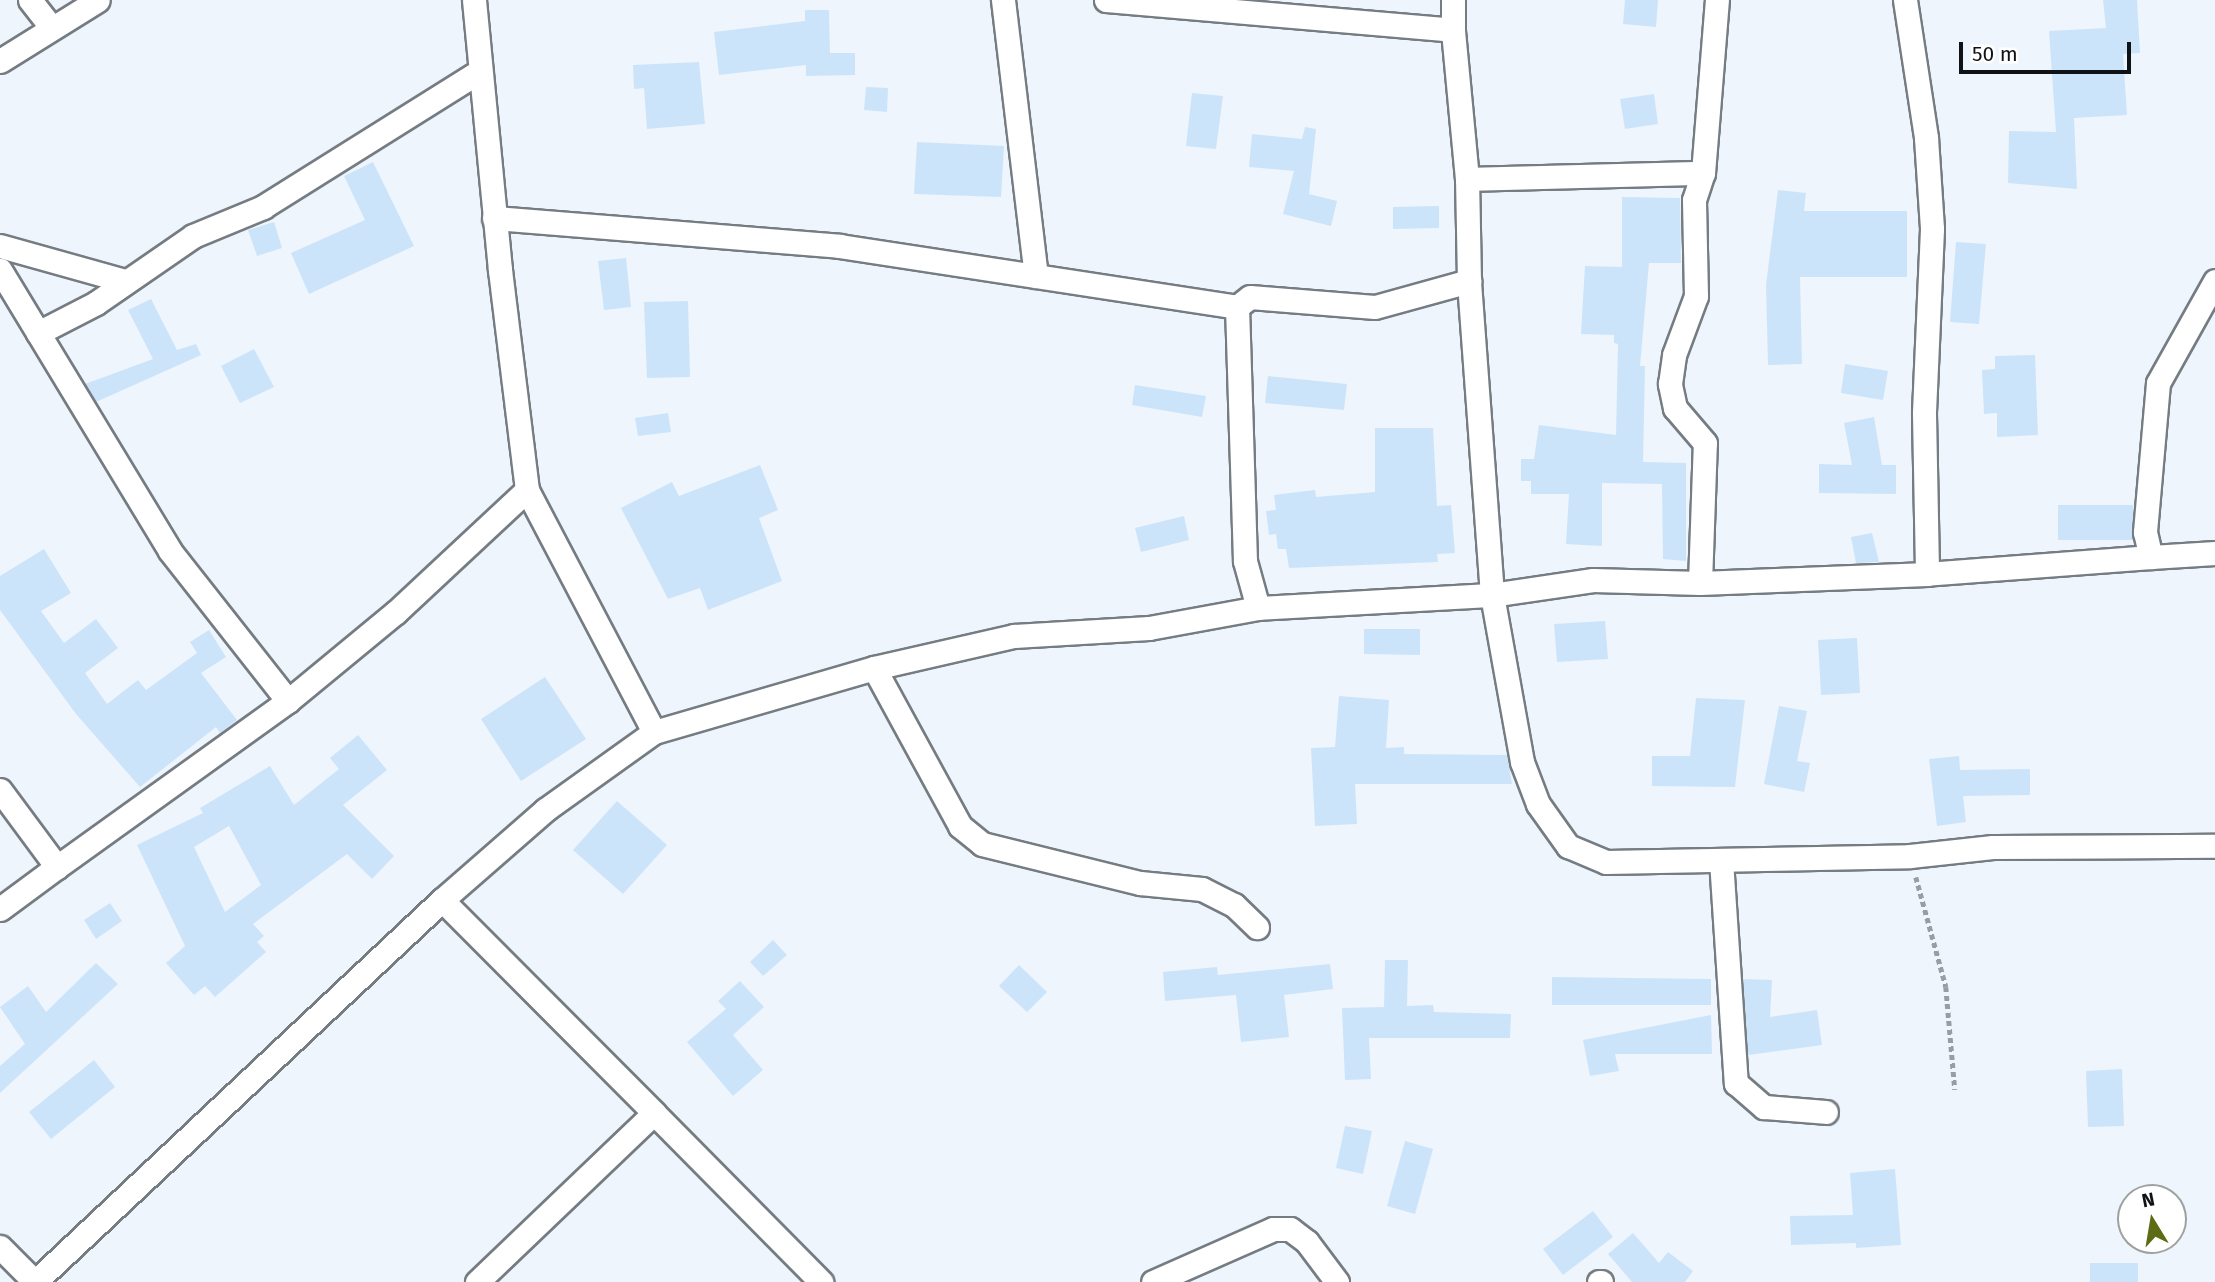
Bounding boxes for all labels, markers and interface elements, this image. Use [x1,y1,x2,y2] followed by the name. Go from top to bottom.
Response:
[1963,28,2134,72] scale bar
[1972,41,2018,67] text: 50 m
[2117,1184,2187,1254] north arrow
[2140,1187,2157,1212] text: N

